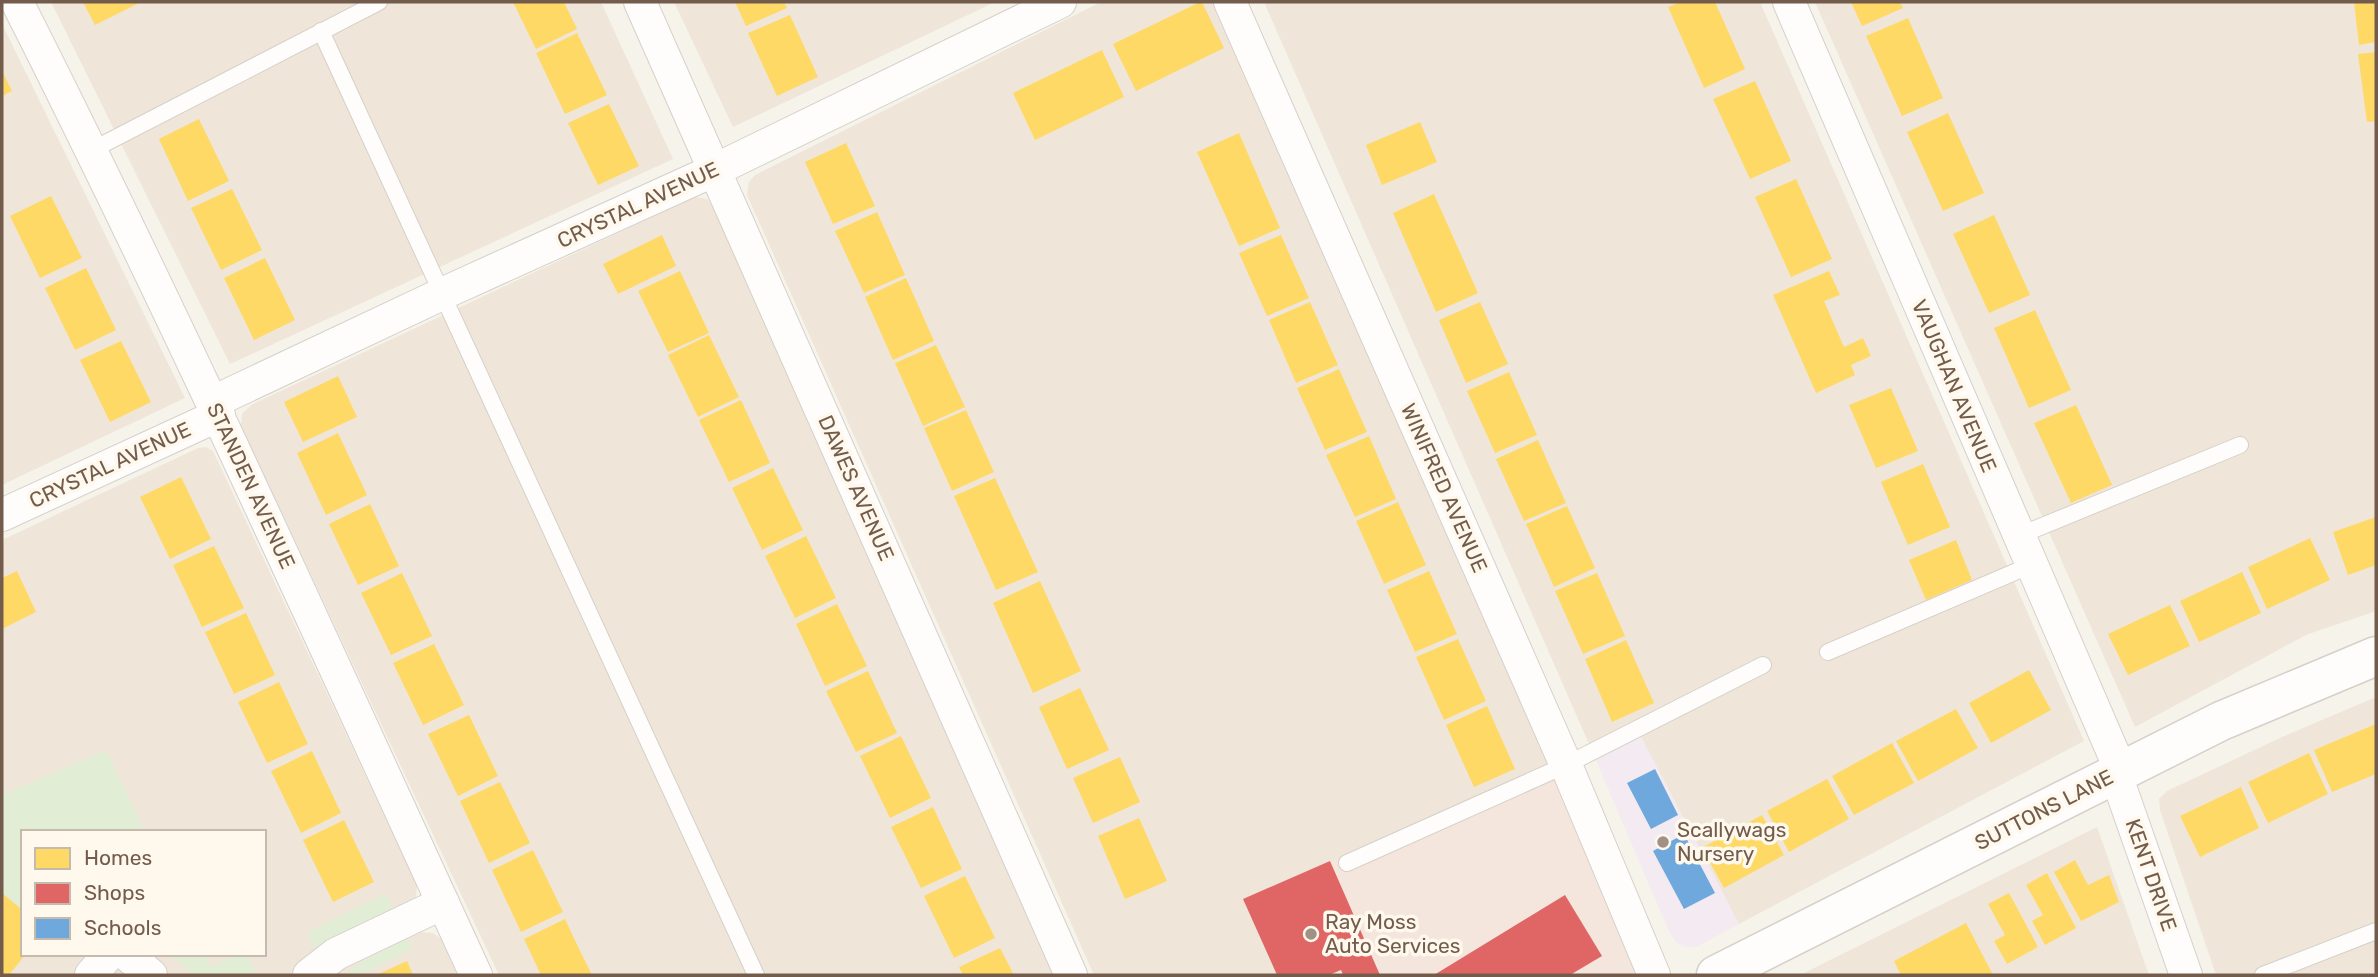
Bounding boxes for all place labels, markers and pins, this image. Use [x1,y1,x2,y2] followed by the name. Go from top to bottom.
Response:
[1677,817,1786,866] place label: Scallywags Nursery
[1655,834,1671,850] marker: Scallywags Nursery
[1325,909,1461,958] place label: Ray Moss Auto Services
[1303,926,1319,942] marker: Ray Moss Auto Services

